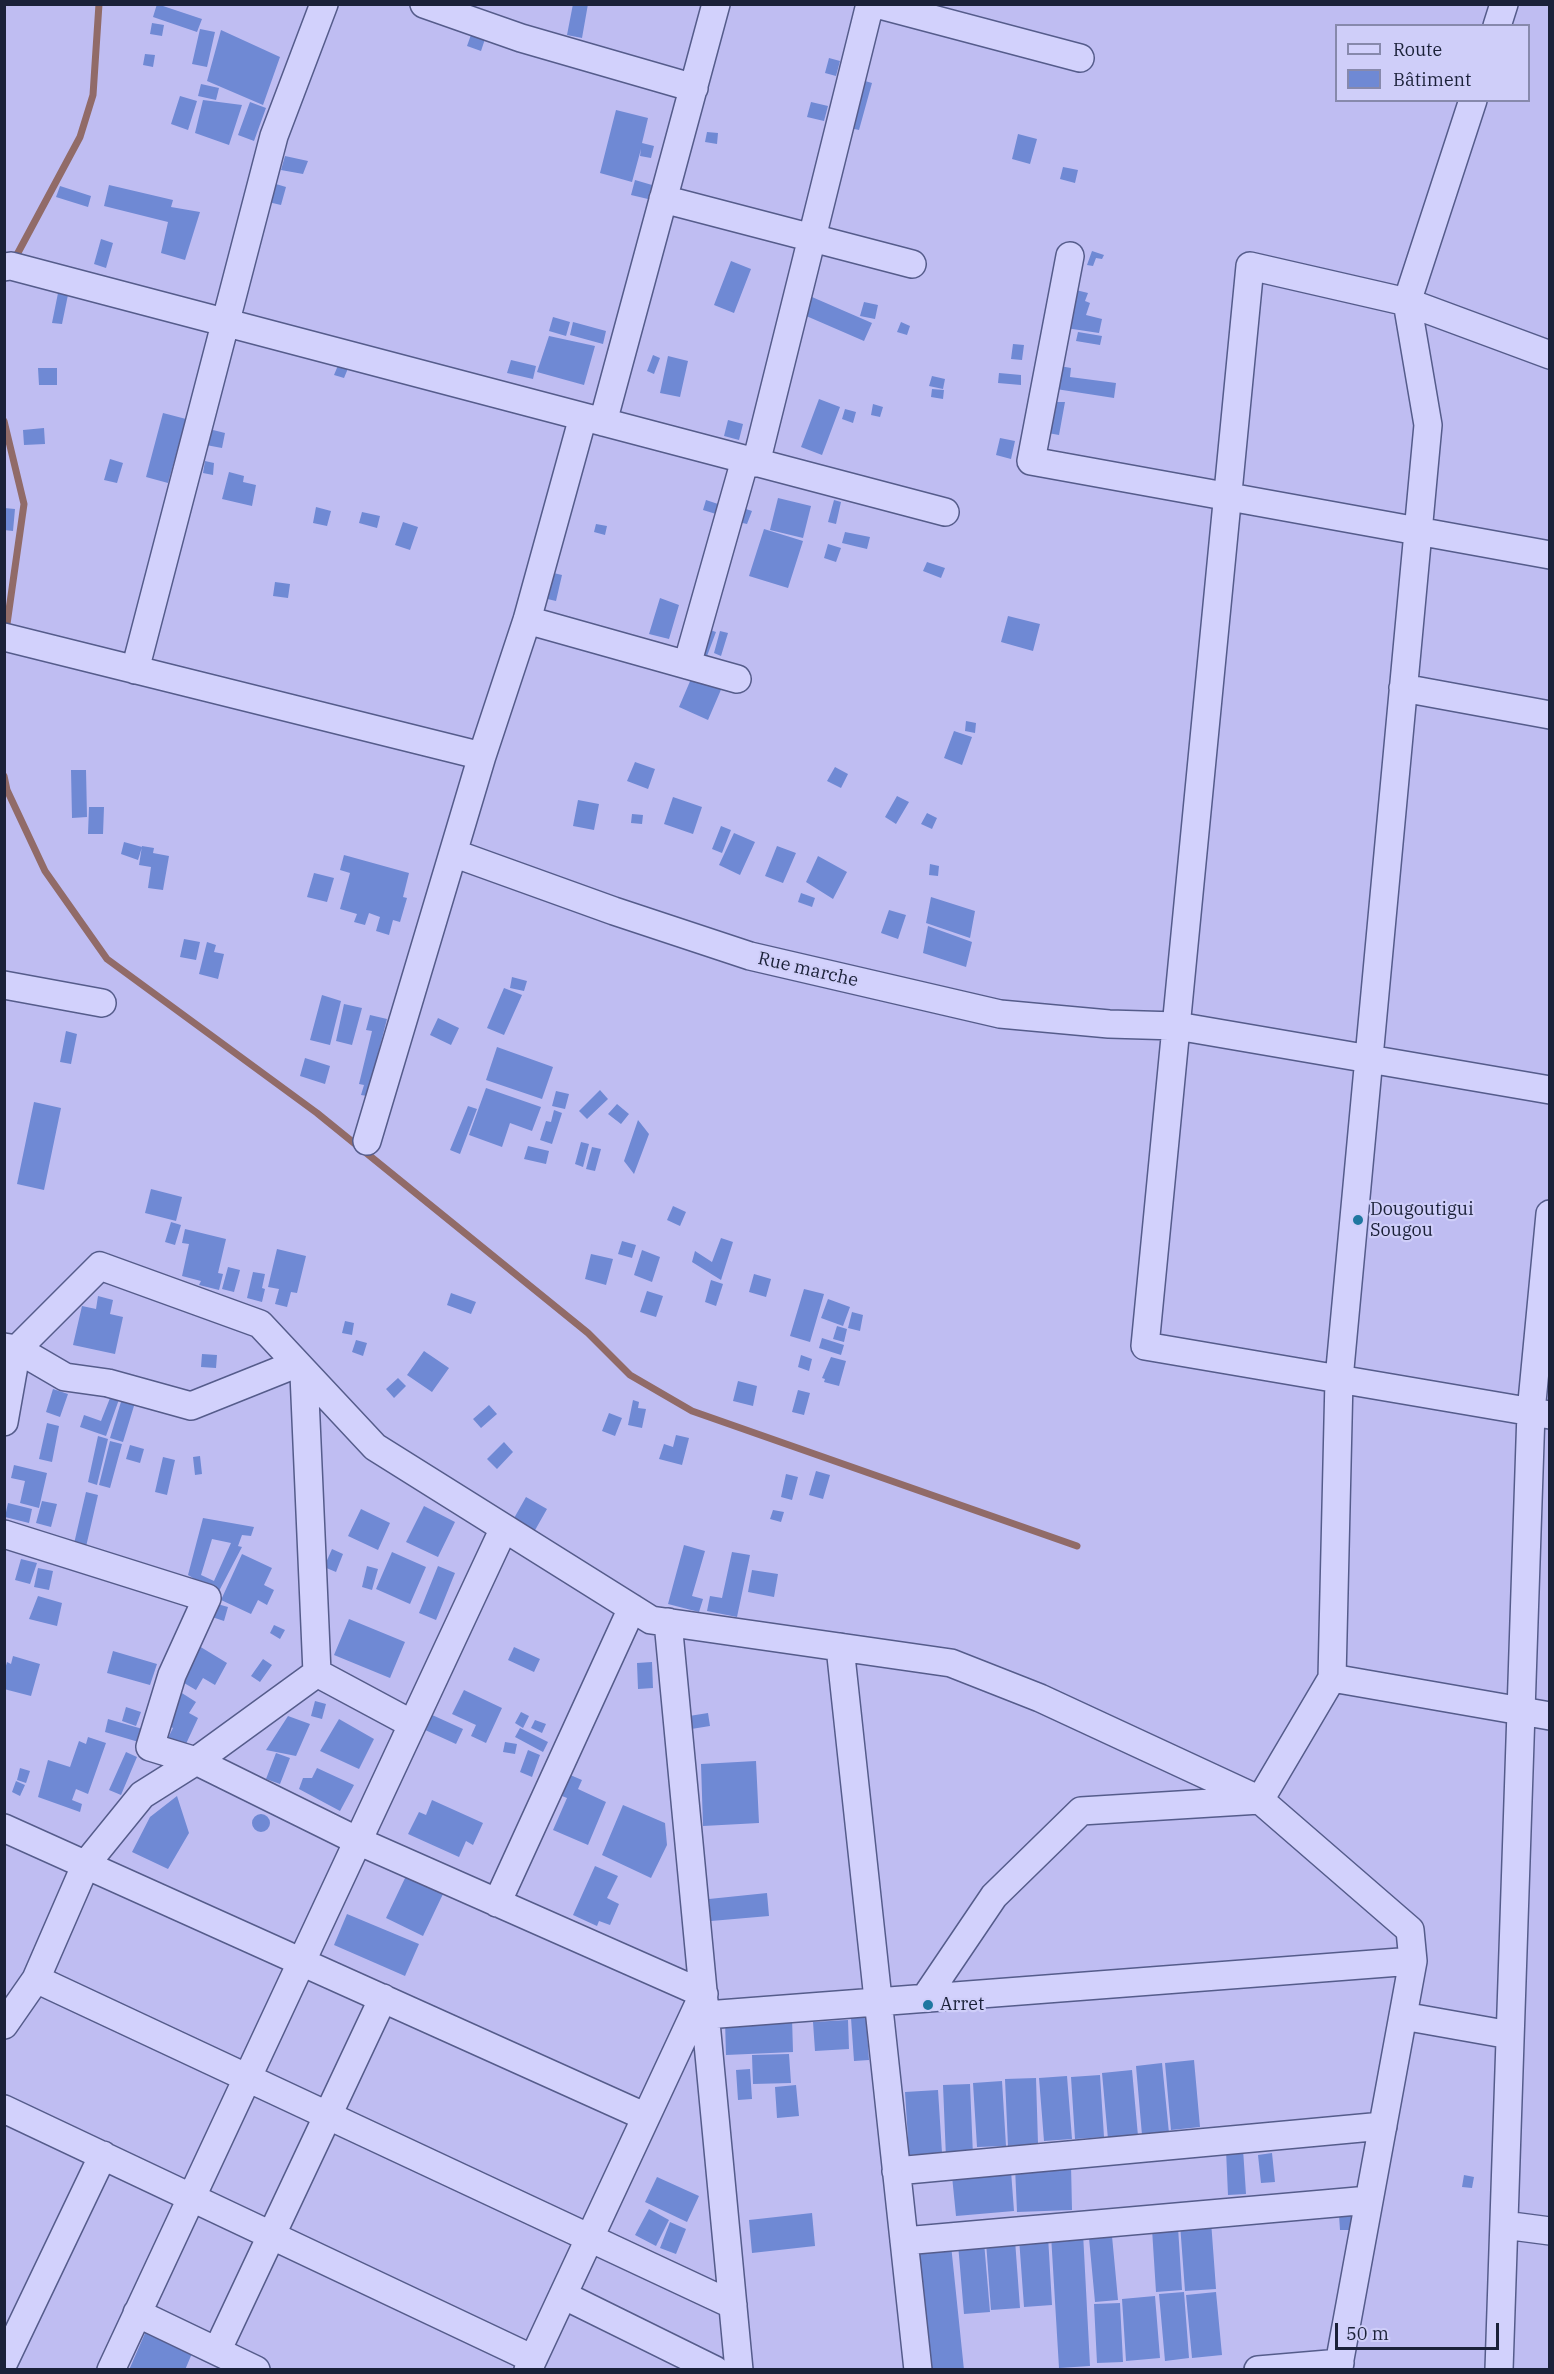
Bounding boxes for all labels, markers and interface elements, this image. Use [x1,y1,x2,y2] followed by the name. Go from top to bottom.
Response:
[1335,24,1530,102] legend
[1393,38,1442,61] text: Route
[1393,68,1471,91] text: Bâtiment
[756,948,860,992] street label: Rue marche
[1370,1199,1474,1242] place label: Dougoutigui Sougou
[1351,1213,1365,1227] marker: Dougoutigui Sougou
[940,1994,984,2016] place label: Arret
[921,1998,935,2012] marker: Arret
[1338,2311,1502,2349] scale bar
[1346,2322,1389,2345] text: 50 m

